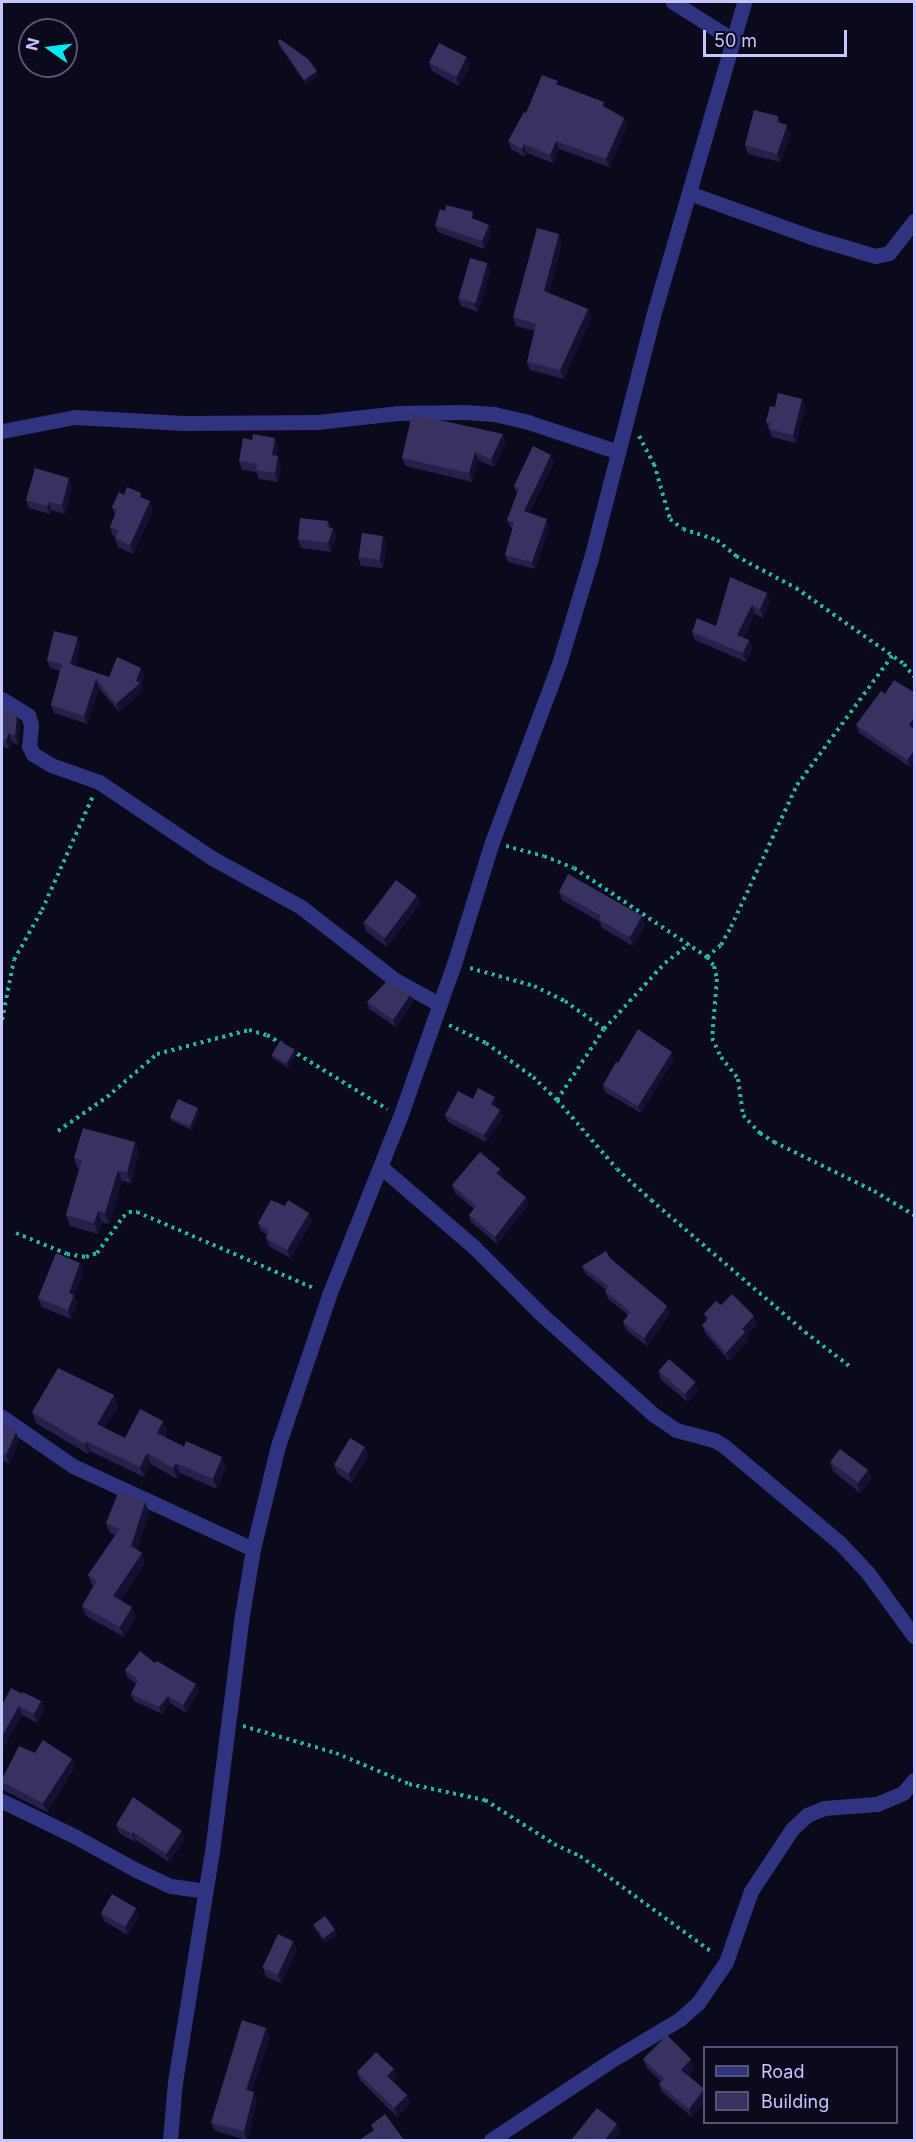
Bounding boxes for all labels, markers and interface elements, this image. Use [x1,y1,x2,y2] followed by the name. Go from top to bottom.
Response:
[18,18,78,78] north arrow
[706,18,850,56] scale bar
[714,30,757,51] text: 50 m
[21,36,44,52] text: N
[703,2046,898,2124] legend
[761,2061,804,2082] text: Road
[761,2091,829,2112] text: Building

